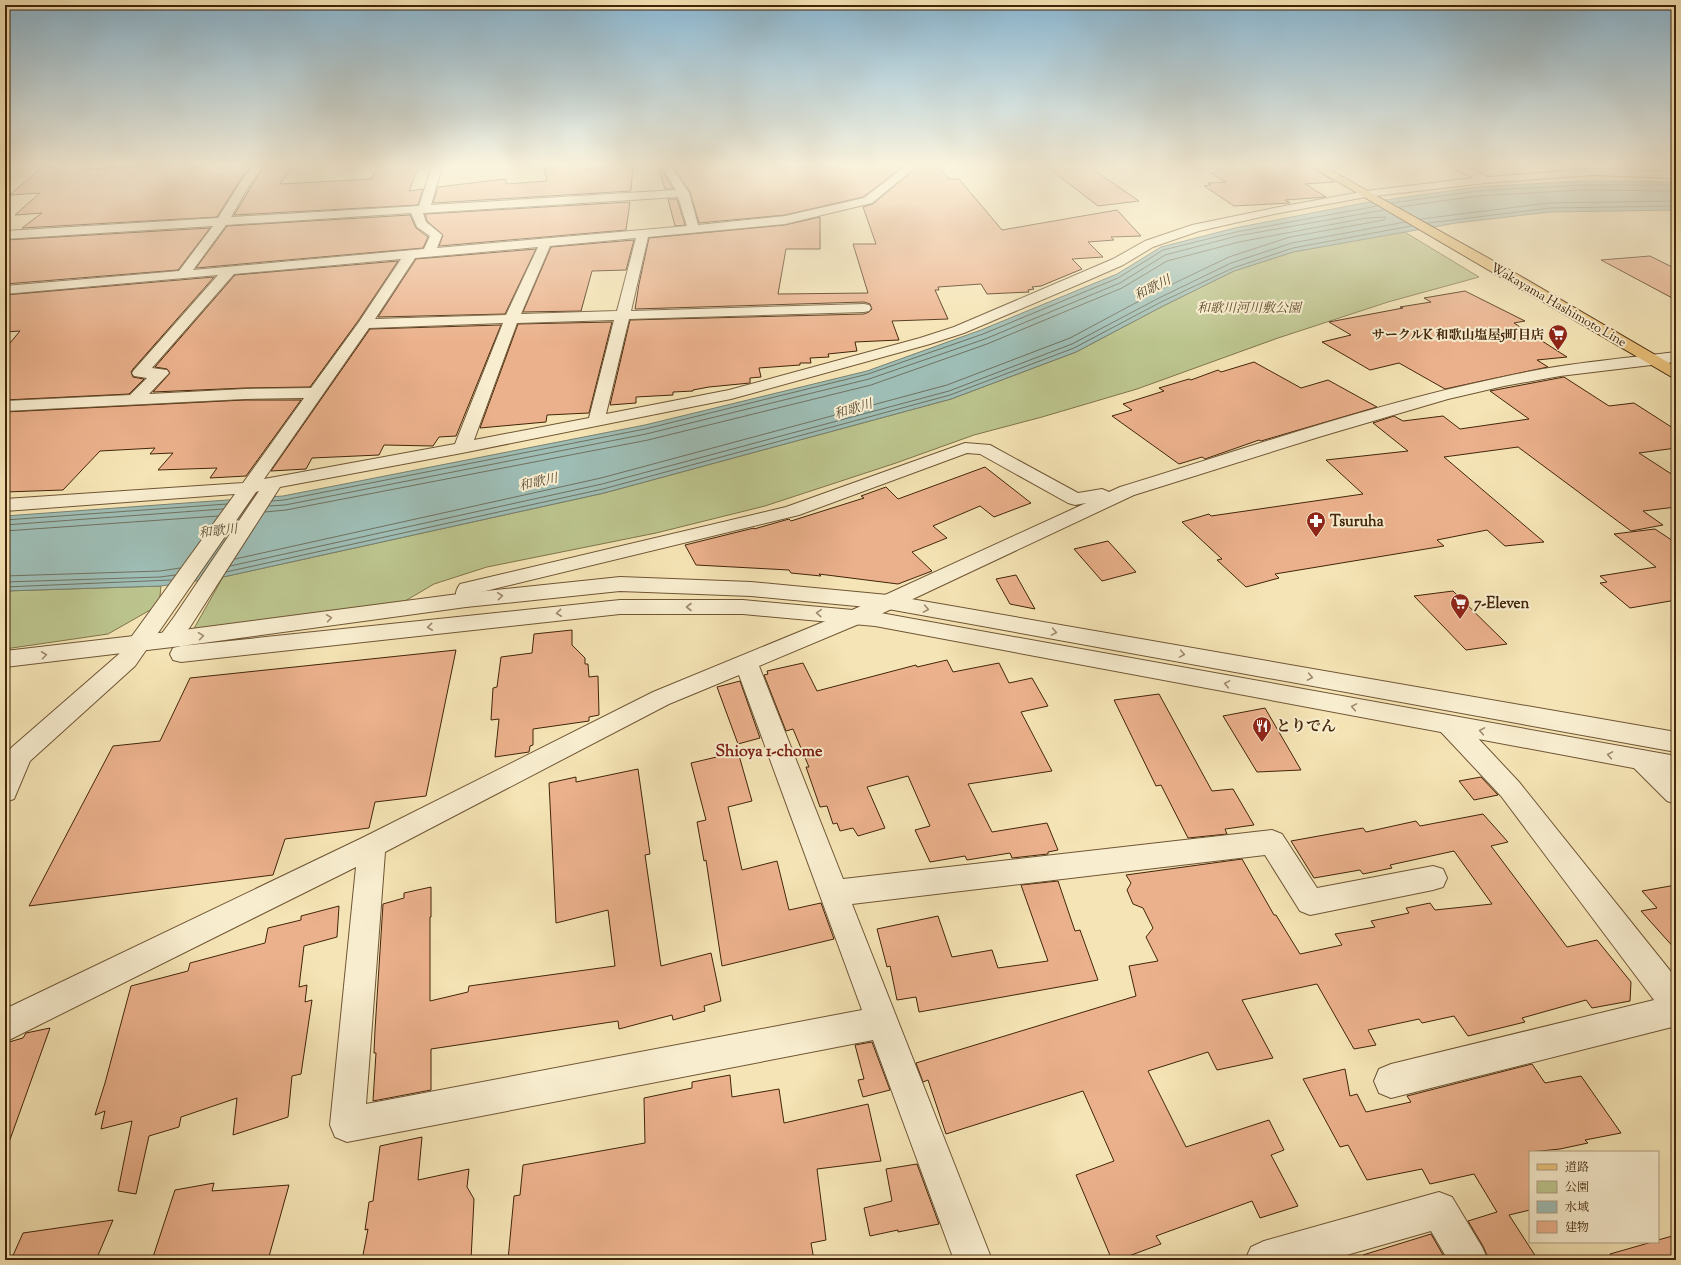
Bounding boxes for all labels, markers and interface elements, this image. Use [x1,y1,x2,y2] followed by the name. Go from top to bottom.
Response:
[1487,259,1629,352] street label: Wakayama Hashimoto Line
[1131,271,1176,306] water label: 和歌川
[1197,300,1303,318] park label: 和歌川河川敷公園
[1547,323,1569,351] supermarket icon: サークルK 和歌山塩屋5町目店
[1372,327,1544,345] place label: サークルK 和歌山塩屋5町目店
[832,395,877,424] water label: 和歌川
[517,470,561,496] water label: 和歌川
[1305,510,1327,538] pharmacy icon: Tsuruha
[1330,512,1384,533] place label: Tsuruha
[198,520,241,543] water label: 和歌川
[497,592,503,601] one-way arrow
[1449,592,1471,620] supermarket icon: 7-Eleven
[1474,594,1530,615] place label: 7-Eleven
[686,603,692,611] one-way arrow
[923,604,930,613] one-way arrow
[556,609,562,618] one-way arrow
[816,609,822,618] one-way arrow
[326,614,333,623] one-way arrow
[427,622,433,631] one-way arrow
[1051,627,1058,635] one-way arrow
[198,632,204,641] one-way arrow
[41,650,47,659] one-way arrow
[1179,650,1186,658] one-way arrow
[1307,672,1314,681] one-way arrow
[1223,680,1230,688] one-way arrow
[1351,704,1357,712] one-way arrow
[1251,715,1273,743] restaurant icon: とりでん
[1276,717,1336,738] place label: とりでん
[1479,727,1485,736] one-way arrow
[716,741,823,764] district label: Shioya 1-chome
[1607,751,1613,759] one-way arrow
[1529,1151,1659,1243] legend
[1565,1159,1589,1177] text: 道路
[1565,1179,1589,1197] text: 公園
[1565,1199,1589,1217] text: 水域
[1565,1219,1589,1237] text: 建物

